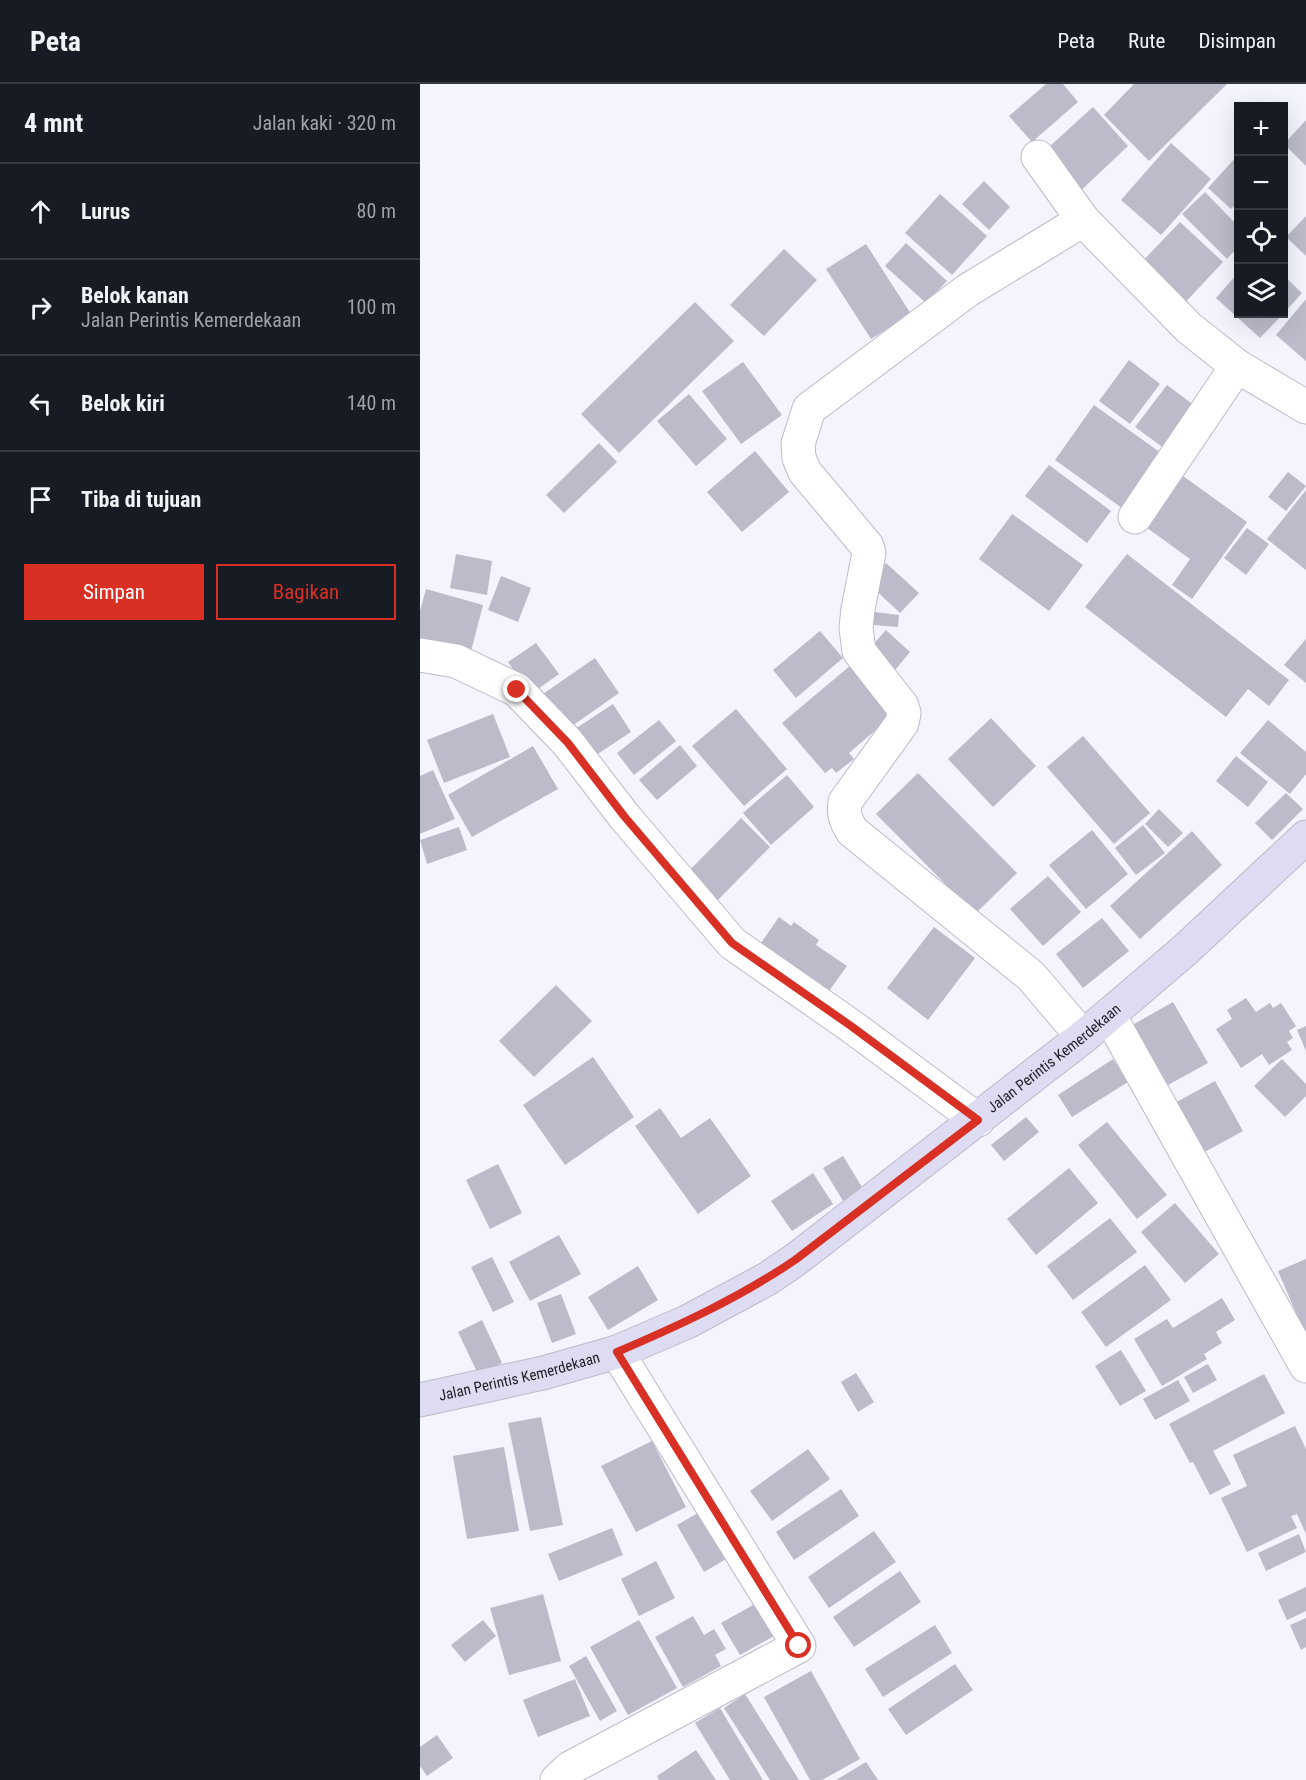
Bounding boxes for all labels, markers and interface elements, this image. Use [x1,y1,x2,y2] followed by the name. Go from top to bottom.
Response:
[30,25,81,58] text: Peta
[1057,29,1095,53] text: Peta
[1128,29,1165,53] text: Rute
[1198,29,1276,53] text: Disimpan
[1234,102,1288,318] map controls
[1234,102,1288,156] button: +
[24,108,83,138] text: 4 mnt
[253,111,396,135] text: Jalan kaki · 320 m
[1234,156,1288,210] button: −
[24,195,57,228] icon: ahead
[81,199,130,224] text: Lurus
[357,199,396,223] text: 80 m
[1234,210,1288,264] button: locate
[1234,264,1288,318] button: layers
[81,283,189,308] text: Belok kanan
[24,291,57,324] icon: right
[347,295,396,319] text: 100 m
[81,308,301,332] text: Jalan Perintis Kemerdekaan
[24,387,57,420] icon: left
[81,391,165,416] text: Belok kiri
[347,391,396,415] text: 140 m
[24,483,57,516] icon: arrive
[81,487,201,512] text: Tiba di tujuan
[24,564,204,620] button: Simpan
[216,564,396,620] button: Bagikan
[503,676,529,702] route end
[984,1000,1124,1117] street label: Jalan Perintis Kemerdekaan
[437,1348,602,1405] street label: Jalan Perintis Kemerdekaan
[785,1632,811,1658] route start

